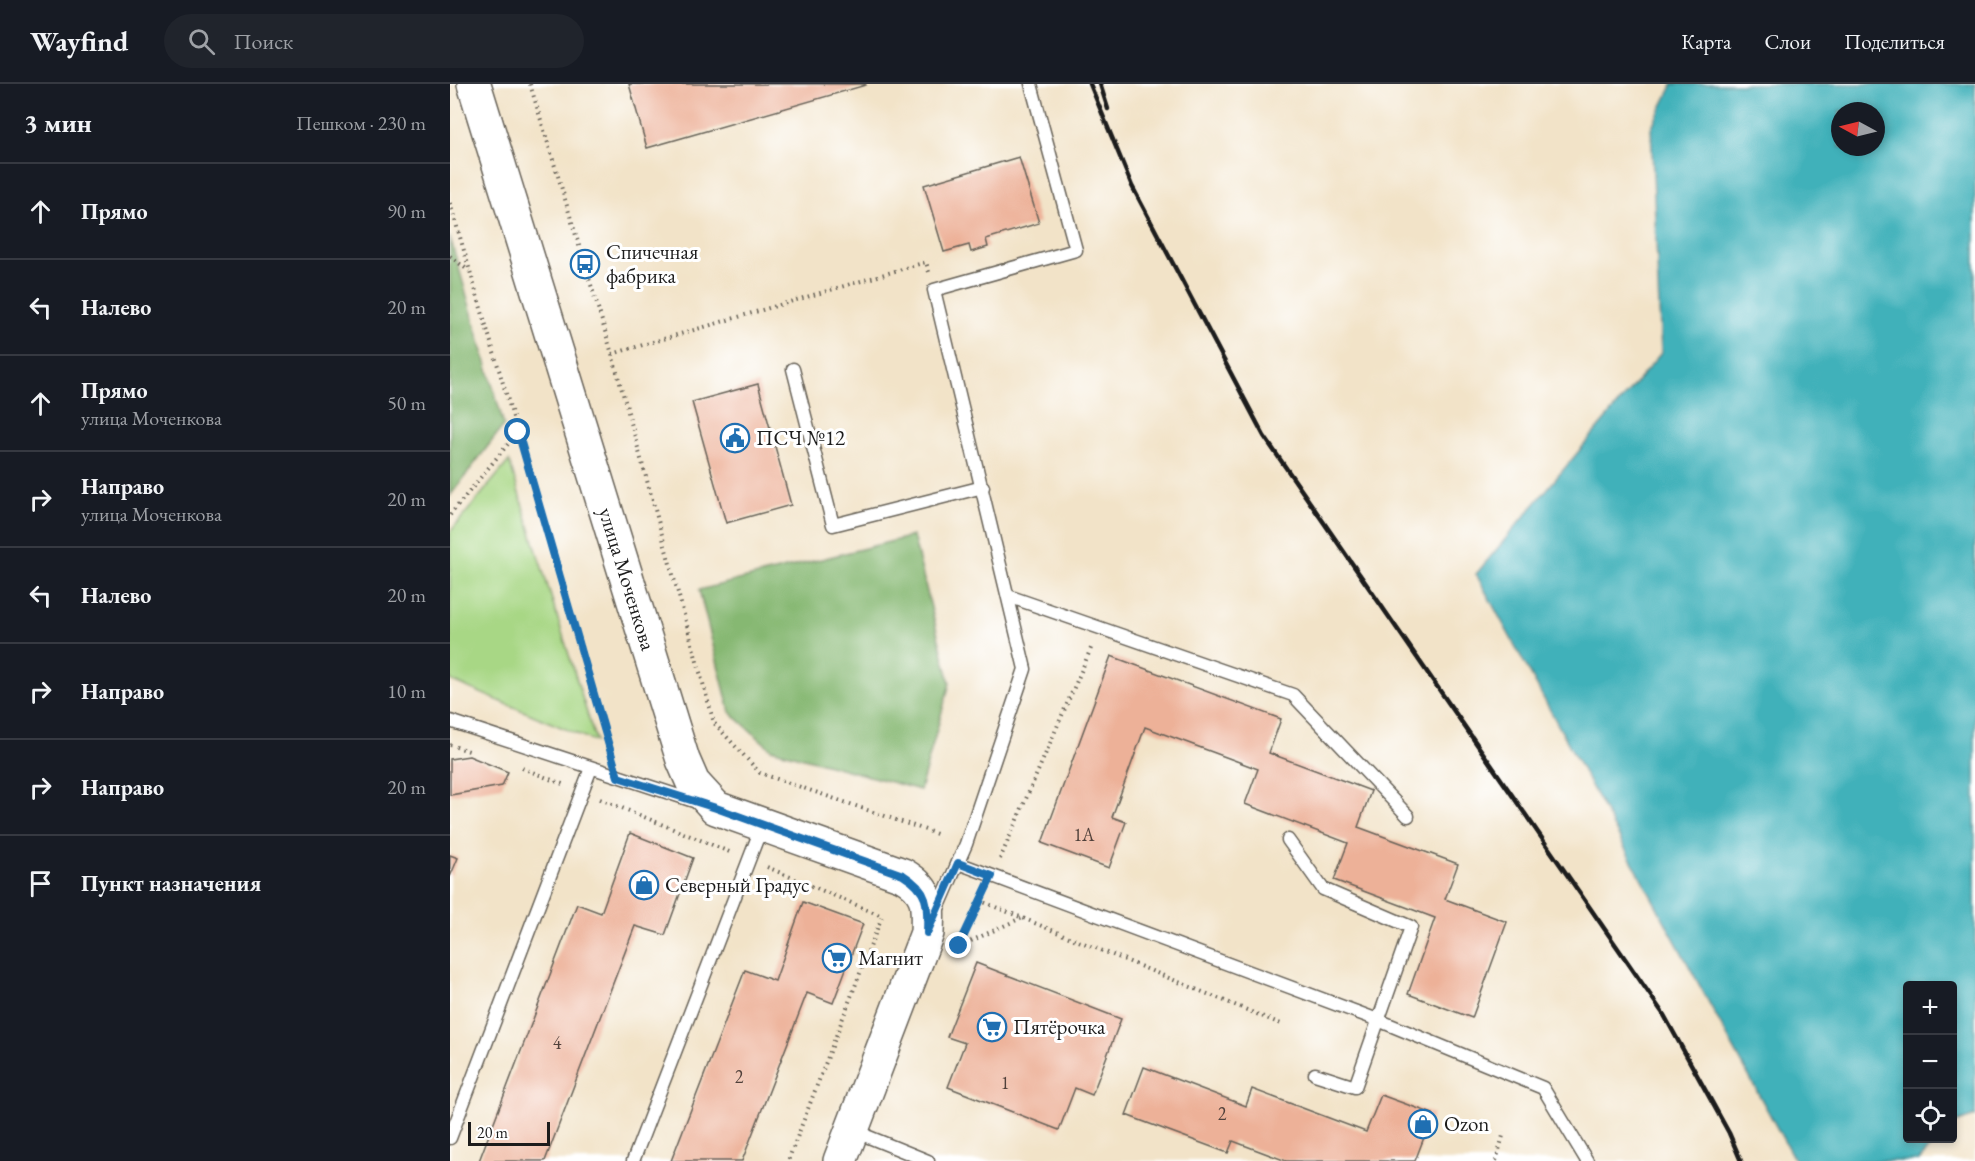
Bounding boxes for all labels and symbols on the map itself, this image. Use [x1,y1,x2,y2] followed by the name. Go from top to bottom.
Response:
[1831,102,1885,156] north arrow
[606,238,698,289] place label: Спичечная фабрика
[569,248,601,280] bus stop icon: Спичечная фабрика
[504,418,530,444] route start
[719,422,751,454] public building icon: ПСЧ №12
[756,424,845,451] place label: ПСЧ №12
[593,504,662,654] street label: улица Моченкова
[1073,823,1095,846] house number: 1А
[628,869,660,901] shop icon: Северный Градус
[665,871,810,898] place label: Северный Градус
[945,932,971,958] route end
[821,942,853,974] supermarket icon: Магнит
[858,944,923,971] place label: Магнит
[976,1011,1008,1043] supermarket icon: Пятёрочка
[1013,1013,1106,1040] place label: Пятёрочка
[553,1031,562,1054] house number: 4
[735,1065,744,1088] house number: 2
[1001,1071,1009,1094] house number: 1
[1218,1102,1227,1125] house number: 2
[1407,1108,1439,1140] shop icon: Ozon
[1444,1110,1489,1137] place label: Ozon
[468,1119,550,1146] scale bar

